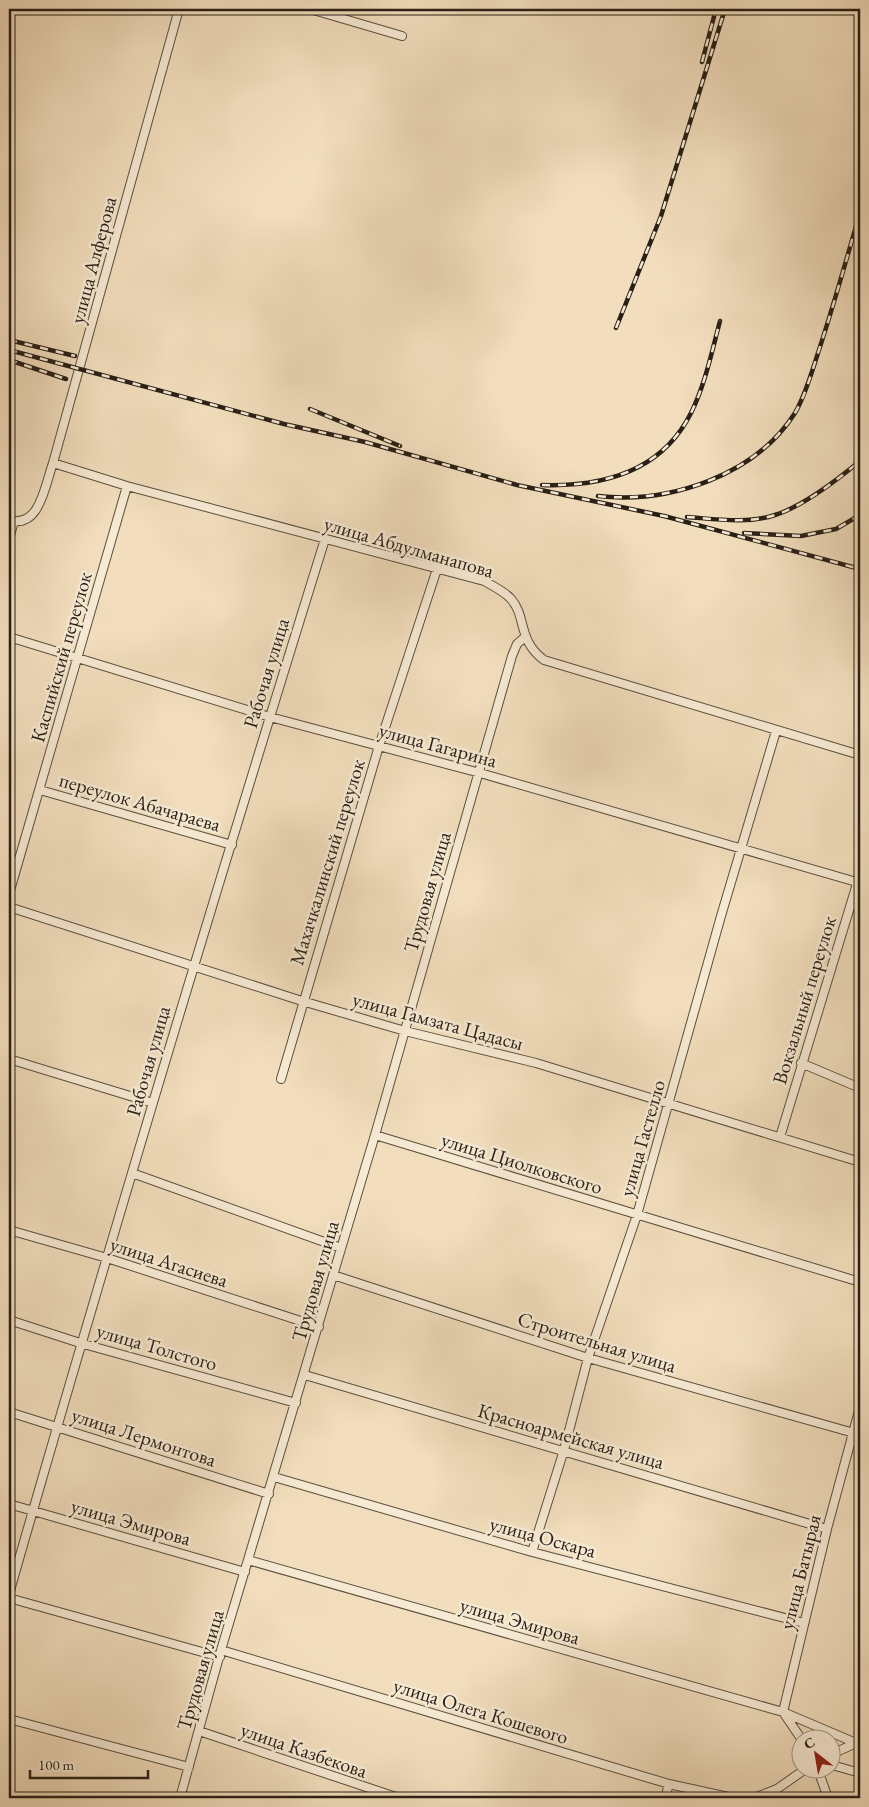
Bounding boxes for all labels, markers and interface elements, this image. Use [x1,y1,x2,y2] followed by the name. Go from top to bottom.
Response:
[64,194,122,326] street label: улица Алферова
[321,510,497,584] street label: улица Абдулманапова
[24,568,98,745] street label: Каспийский переулок
[237,615,295,731] street label: Рабочая улица
[376,717,500,773] street label: улица Гагарина
[283,755,371,968] street label: Махачкалинский переулок
[56,767,224,837] street label: переулок Абачараева
[397,828,457,955] street label: Трудовая улица
[766,912,842,1087] street label: Вокзальный переулок
[350,986,526,1056] street label: улица Гамзата Цадасы
[120,1003,176,1119] street label: Рабочая улица
[613,1077,671,1199] street label: улица Гастелло
[438,1126,606,1200] street label: улица Циолковского
[285,1217,345,1344] street label: Трудовая улица
[107,1231,231,1293] street label: улица Агасиева
[514,1305,680,1379] street label: Строительная улица
[94,1317,220,1377] street label: улица Толстого
[475,1397,667,1475] street label: Красноармейская улица
[69,1401,219,1473] street label: улица Лермонтова
[68,1492,194,1552] street label: улица Эмирова
[487,1510,599,1564] street label: улица Оскара
[773,1512,827,1632] street label: улица Батырая
[457,1591,583,1651] street label: улица Эмирова
[170,1606,230,1733] street label: Трудовая улица
[390,1672,572,1750] street label: улица Олега Кошевого
[237,1716,371,1784] street label: улица Казбекова
[792,1730,842,1780] north arrow
[800,1733,818,1753] text: С
[30,1747,148,1779] scale bar
[38,1755,75,1774] text: 100 m

